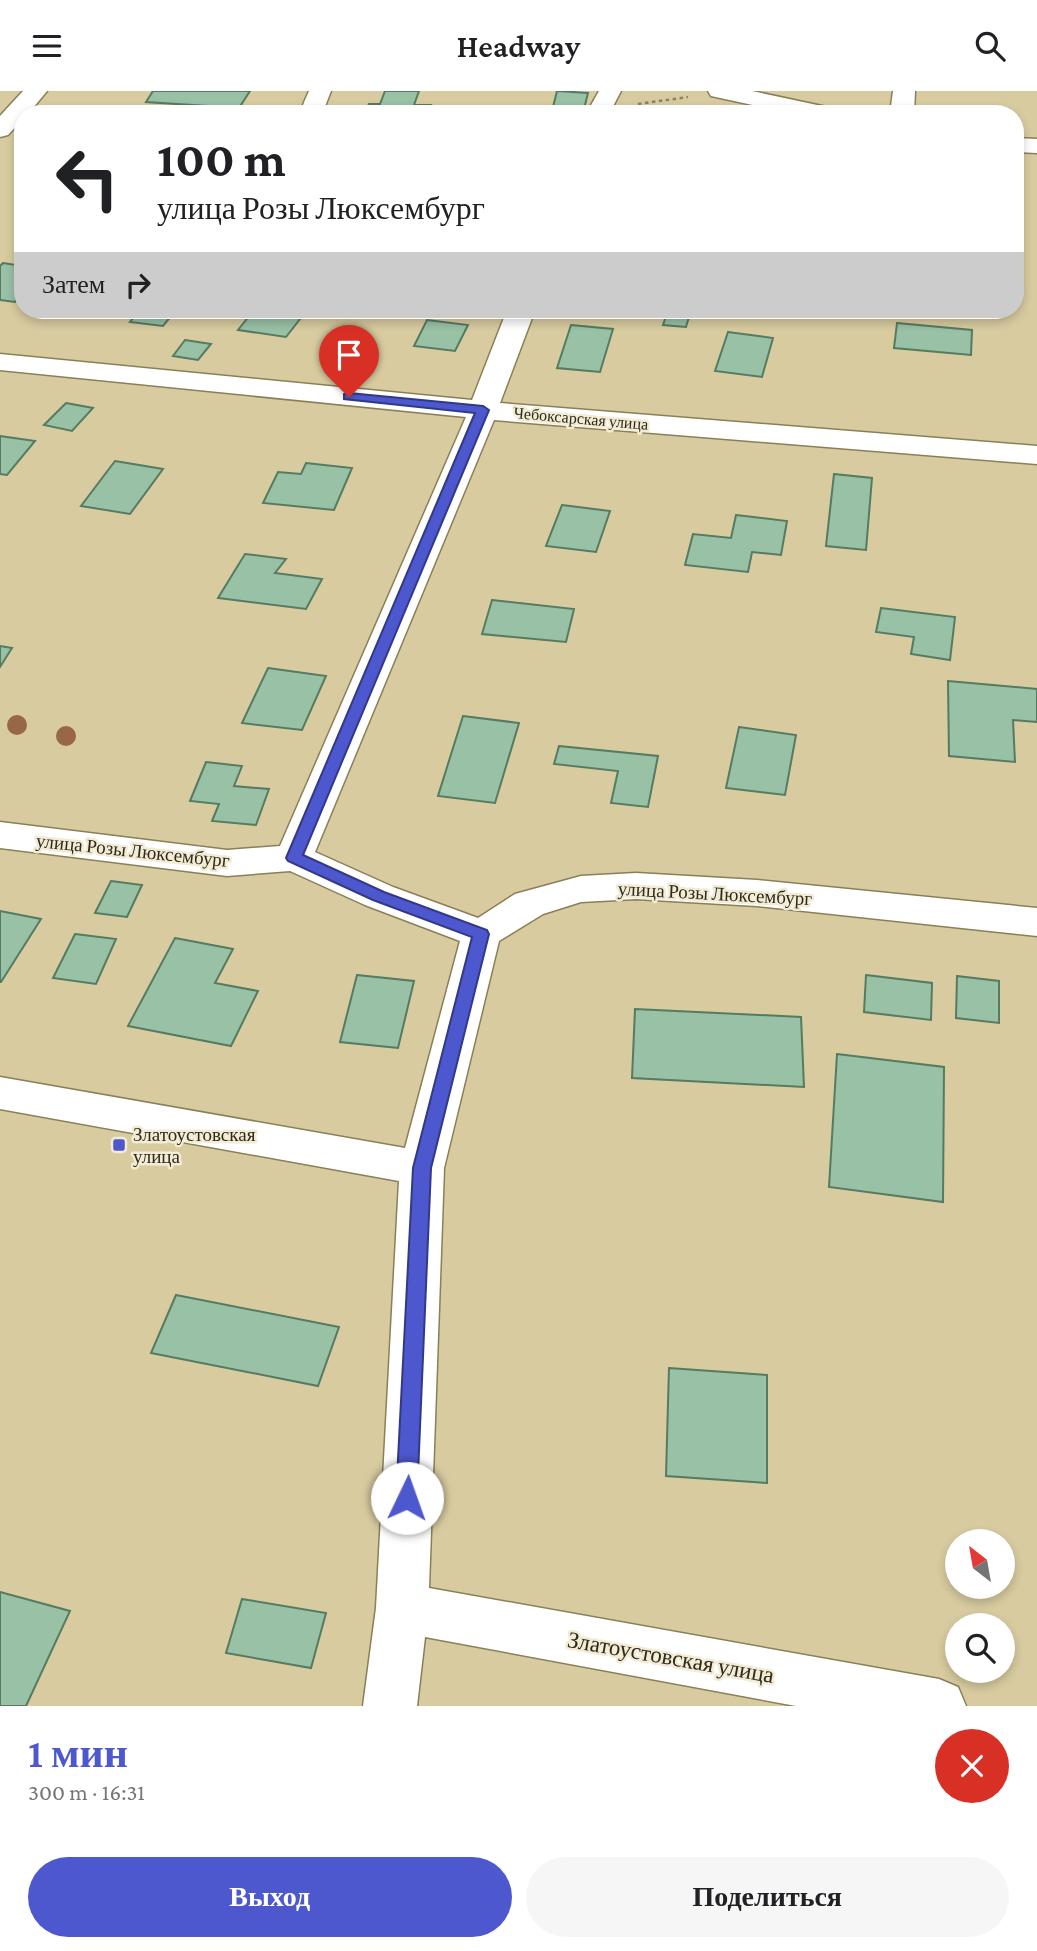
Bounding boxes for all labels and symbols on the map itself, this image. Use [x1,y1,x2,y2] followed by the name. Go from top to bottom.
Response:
[319,325,379,397] pin
[513,404,649,434] street label: Чебоксарская улица
[35,830,231,871] street label: улица Розы Люксембург
[617,878,813,909] street label: улица Розы Люксембург
[133,1124,256,1167] place label: Златоустовская улица
[111,1137,127,1153] marker: Златоустовская улица
[370,1461,444,1535] position arrow
[945,1529,1015,1599] north arrow
[566,1626,776,1688] street label: Златоустовская улица

